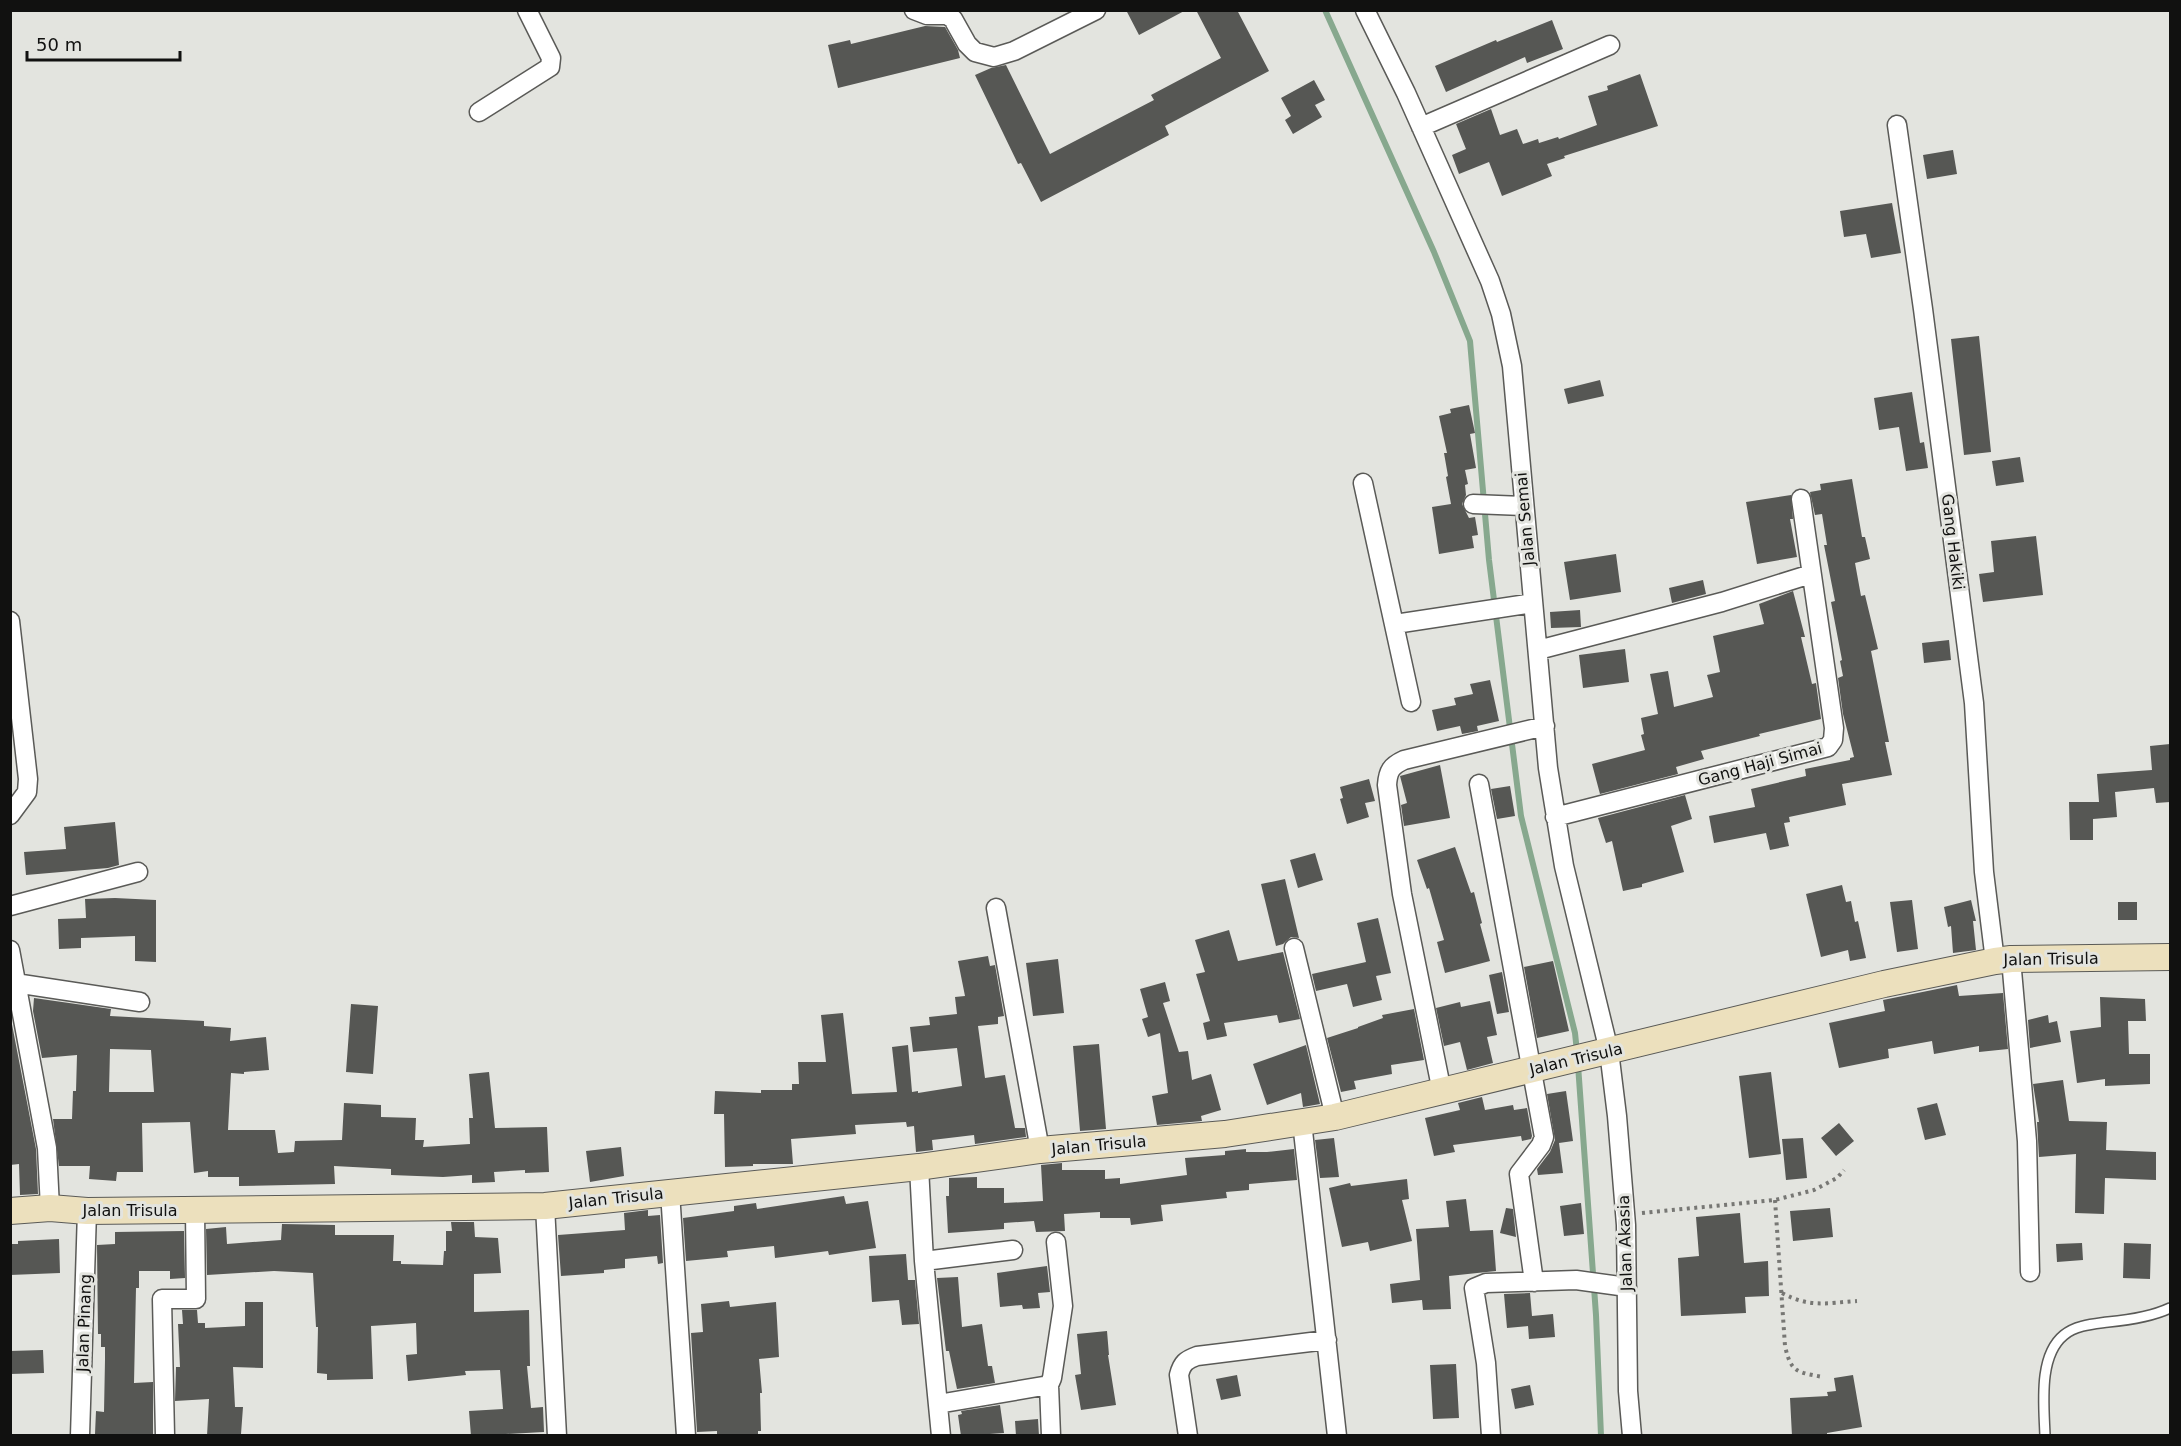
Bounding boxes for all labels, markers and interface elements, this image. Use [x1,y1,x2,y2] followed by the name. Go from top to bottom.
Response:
[27,24,180,62] scale bar
[36,34,82,55] text: 50 m
[1511,471,1539,568] street label: Jalan Semai
[1938,493,1968,591] street label: Gang Hakiki
[1696,738,1824,790] street label: Gang Haji Simai
[2002,949,2099,969] street label: Jalan Trisula
[1527,1039,1625,1079] street label: Jalan Trisula
[1050,1131,1147,1159] street label: Jalan Trisula
[567,1184,664,1213] street label: Jalan Trisula
[1614,1195,1636,1292] street label: Jalan Akasia
[81,1201,178,1220] street label: Jalan Trisula
[73,1274,95,1373] street label: Jalan Pinang

